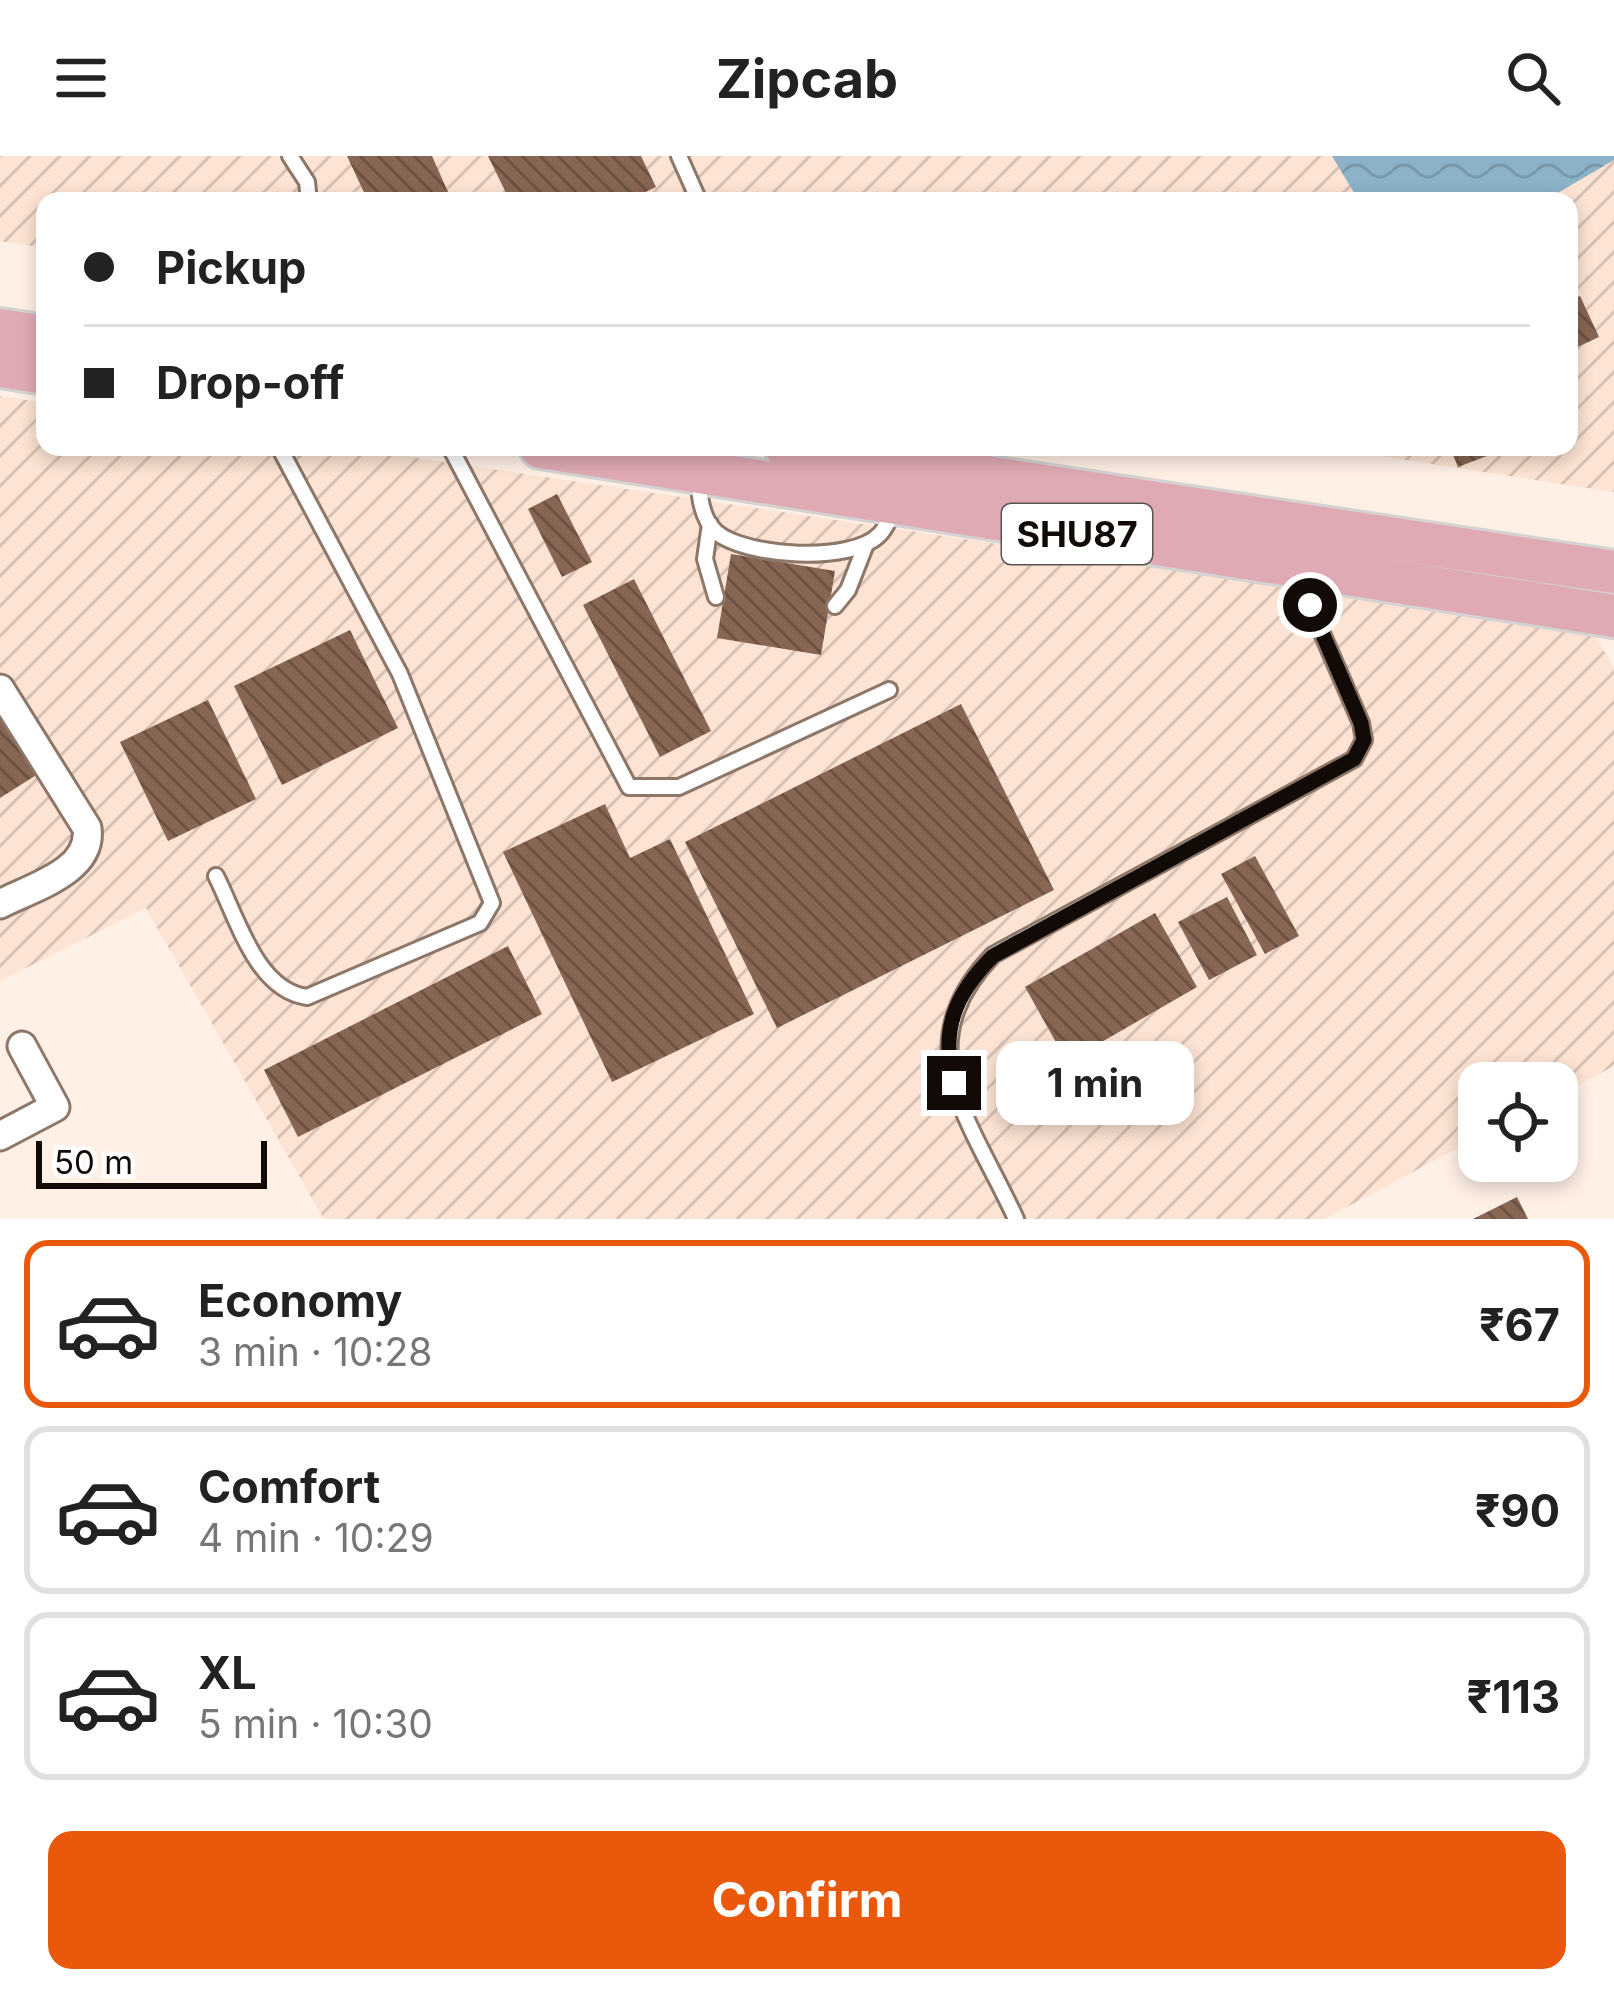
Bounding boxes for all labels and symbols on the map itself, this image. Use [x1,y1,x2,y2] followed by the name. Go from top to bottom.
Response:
[1002,504,1152,564] road number: SHU87
[1283,578,1337,632] route start
[996,1041,1194,1125] callout: 1 min
[927,1056,981,1110] route end
[36,1135,267,1188] scale bar

